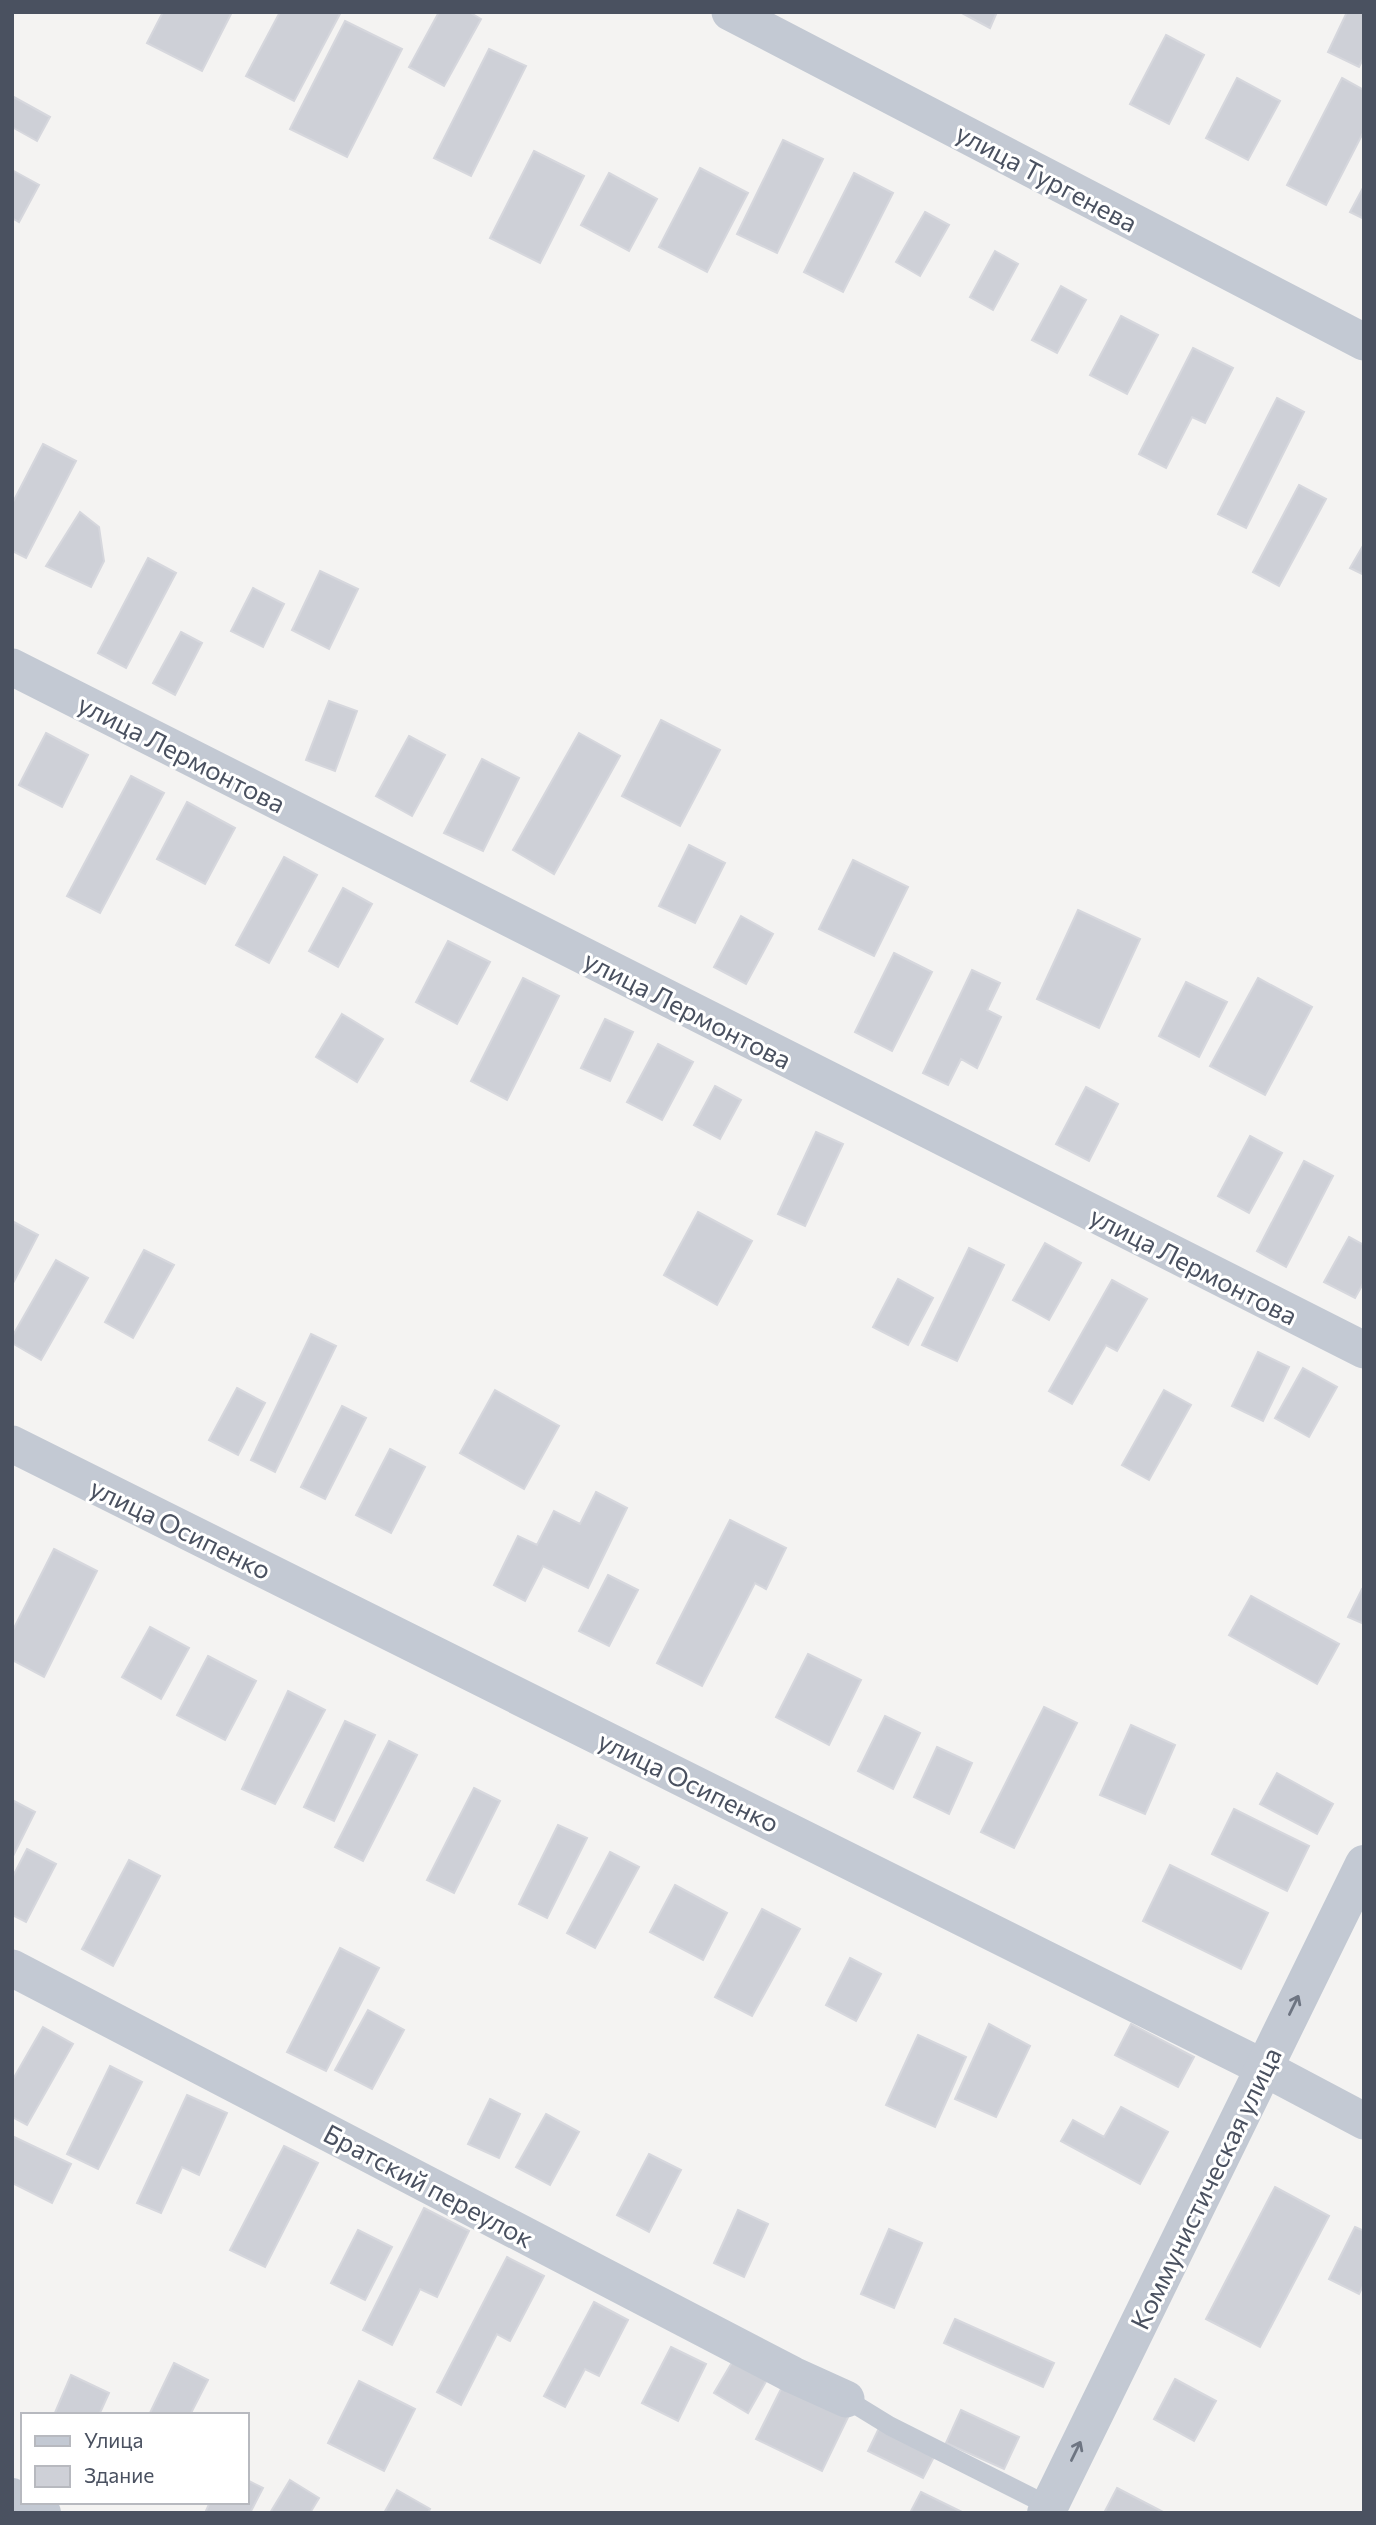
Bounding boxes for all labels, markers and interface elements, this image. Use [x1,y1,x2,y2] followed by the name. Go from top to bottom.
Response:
[951,116,1143,238] street label: улица Тургенева
[73,687,291,819] street label: улица Лермонтова
[579,943,797,1075] street label: улица Лермонтова
[1085,1199,1303,1331] street label: улица Лермонтова
[86,1471,276,1585] street label: улица Осипенко
[594,1724,784,1838] street label: улица Осипенко
[1288,1995,1302,2016] one-way arrow
[1123,2042,1287,2334] street label: Коммунистическая улица
[319,2117,539,2253] street label: Братский переулок
[21,2413,248,2504] legend
[84,2427,143,2452] text: Улица
[1069,2441,1083,2462] one-way arrow
[84,2462,154,2487] text: Здание

